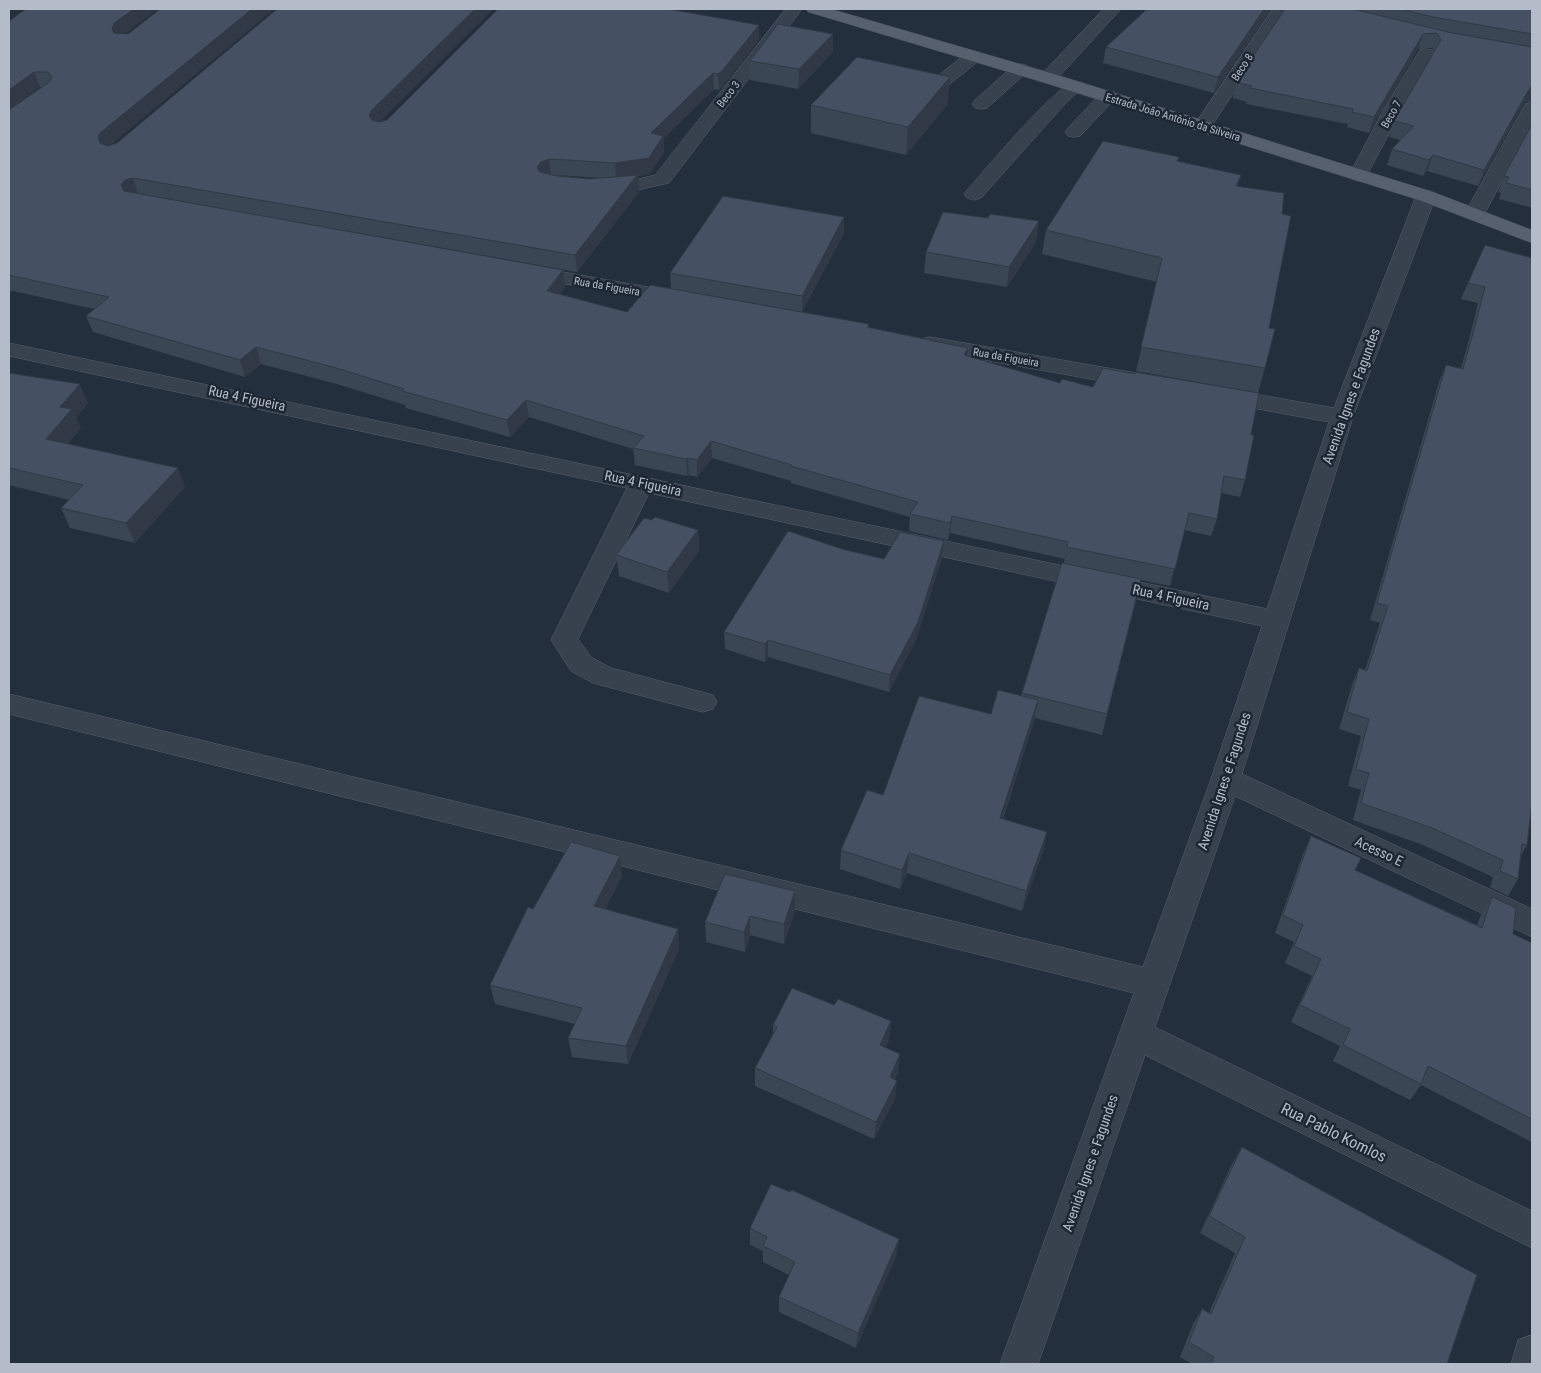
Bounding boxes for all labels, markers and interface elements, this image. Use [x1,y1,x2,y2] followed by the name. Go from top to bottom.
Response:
[1229,51,1256,83] street label: Beco 8
[714,79,743,110] street label: Beco 3
[1104,91,1242,144] street label: Estrada João Antônio da Silveira
[1379,98,1404,130] street label: Beco 7
[573,274,641,299] street label: Rua da Figueira
[1319,326,1383,466] street label: Avenida Ignes e Fagundes
[972,345,1040,370] street label: Rua da Figueira
[207,382,287,414] street label: Rua 4 Figueira
[603,467,683,499] street label: Rua 4 Figueira
[1131,581,1211,613] street label: Rua 4 Figueira
[1194,710,1254,852] street label: Avenida Ignes e Fagundes
[1352,833,1406,869] street label: Acesso E
[1059,1092,1121,1234] street label: Avenida Ignes e Fagundes
[1278,1099,1390,1166] street label: Rua Pablo Komlos

